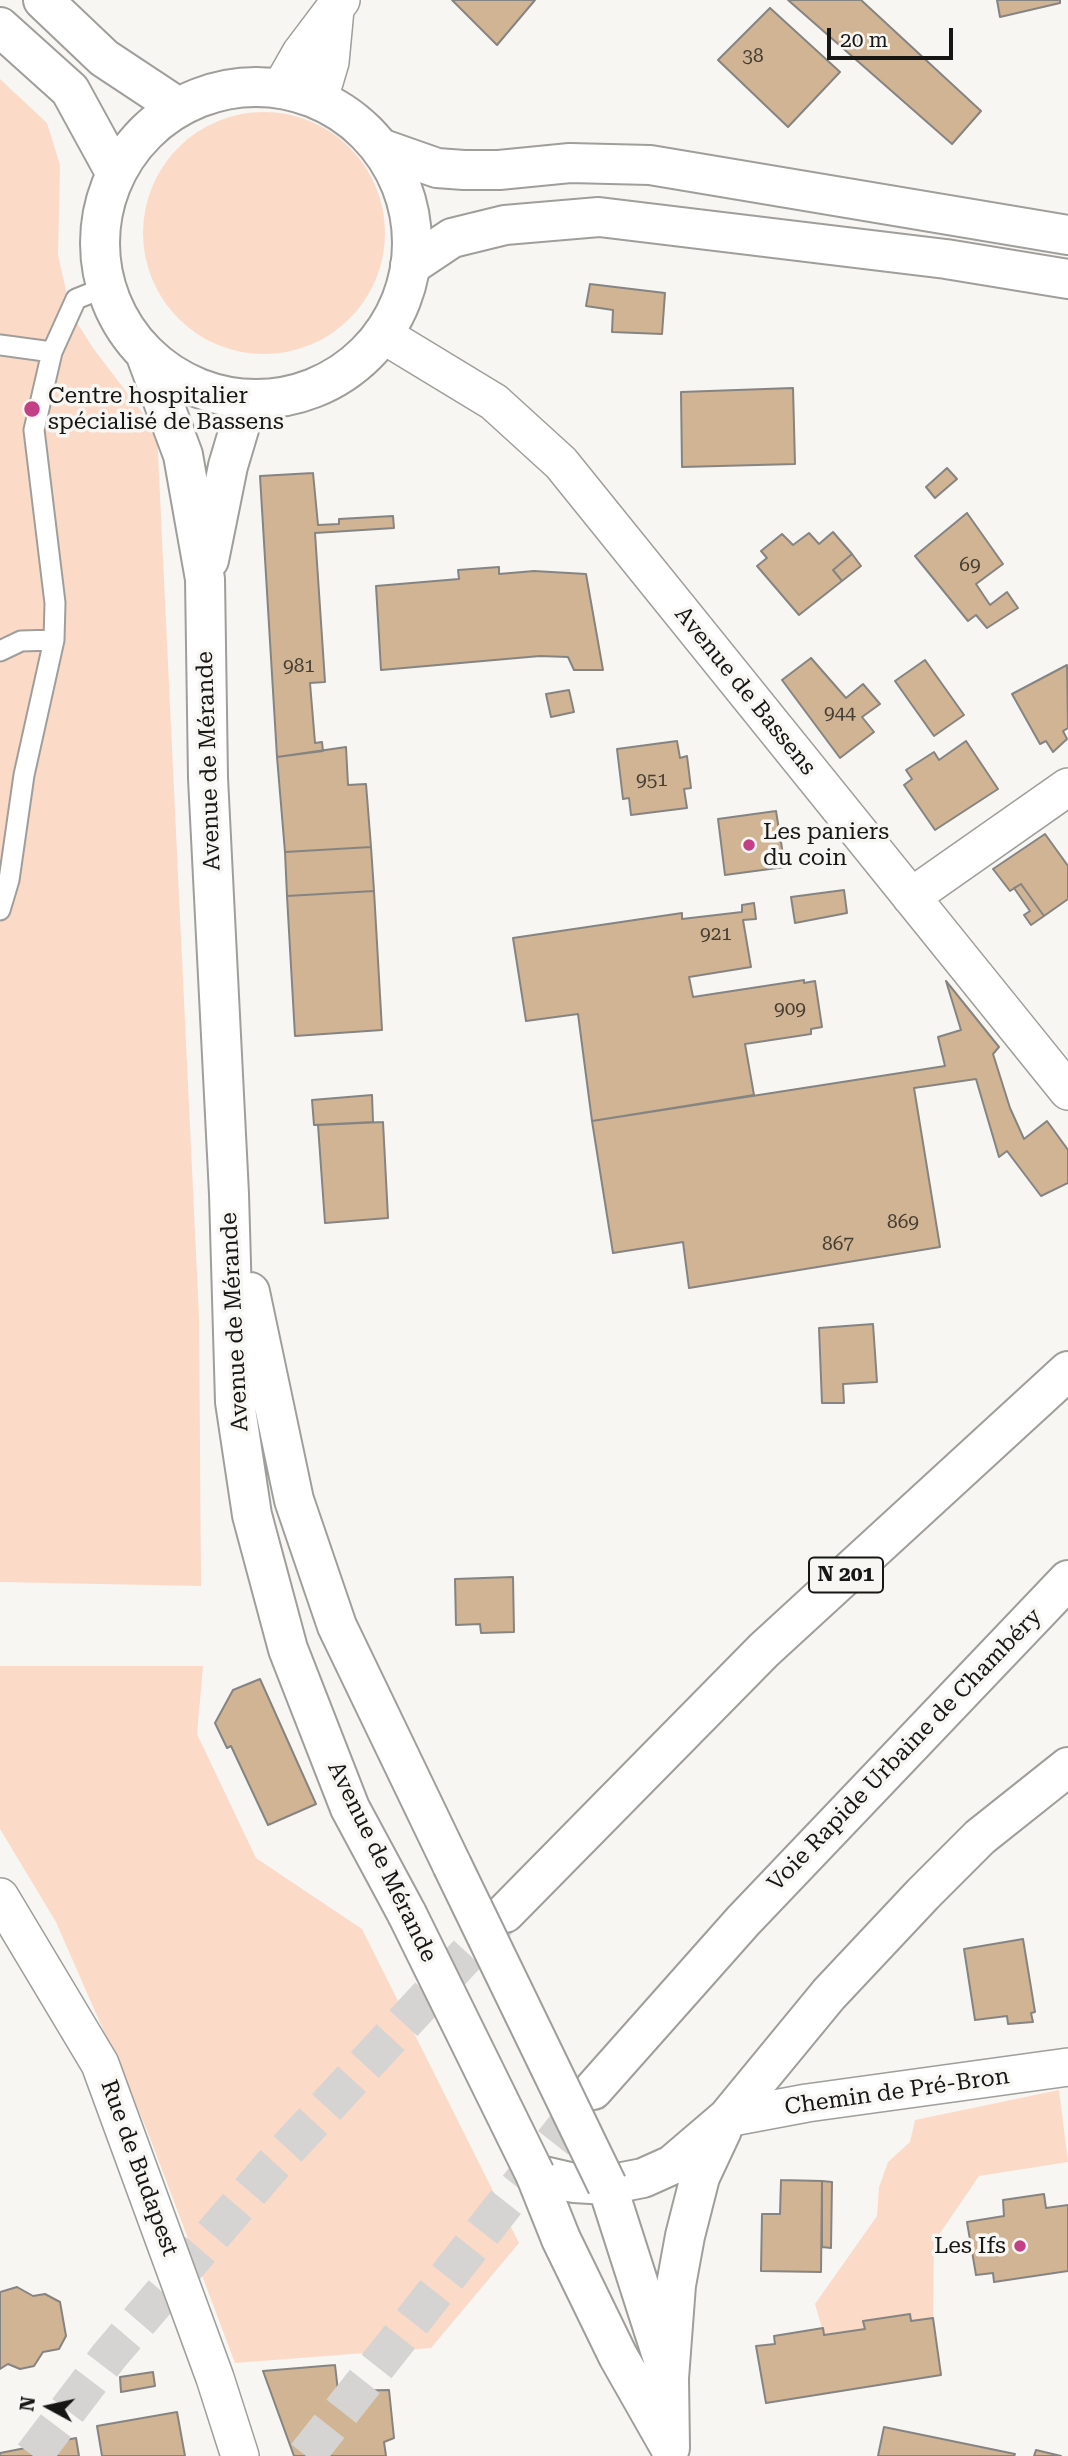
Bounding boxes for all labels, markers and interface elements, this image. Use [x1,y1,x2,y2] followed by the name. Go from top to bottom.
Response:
[830,14,956,58] scale bar
[840,28,888,52] text: 20 m
[742,45,764,67] house number: 38
[48,382,284,436] place label: Centre hospitalier spécialisé de Bassens
[22,399,42,419] marker: Centre hospitalier spécialisé de Bassens
[959,554,981,576] house number: 69
[668,601,822,781] street label: Avenue de Bassens
[191,651,227,871] street label: Avenue de Mérande
[283,655,315,677] house number: 981
[824,702,856,724] house number: 944
[636,769,668,791] house number: 951
[763,818,889,872] place label: Les paniers du coin
[741,837,757,853] marker: Les paniers du coin
[700,923,732,945] house number: 921
[774,998,806,1020] house number: 909
[887,1211,919,1233] house number: 869
[215,1212,255,1432] street label: Avenue de Mérande
[822,1233,854,1255] house number: 867
[809,1558,883,1592] road number: N 201
[762,1603,1048,1897] street label: Voie Rapide Urbaine de Chambéry
[321,1757,443,1967] street label: Avenue de Mérande
[783,2063,1011,2121] street label: Chemin de Pré-Bron
[94,2076,184,2260] street label: Rue de Budapest
[934,2232,1006,2260] place label: Les Ifs
[1012,2238,1028,2254] marker: Les Ifs
[14,2372,84,2442] north arrow
[15,2395,40,2413] text: N

